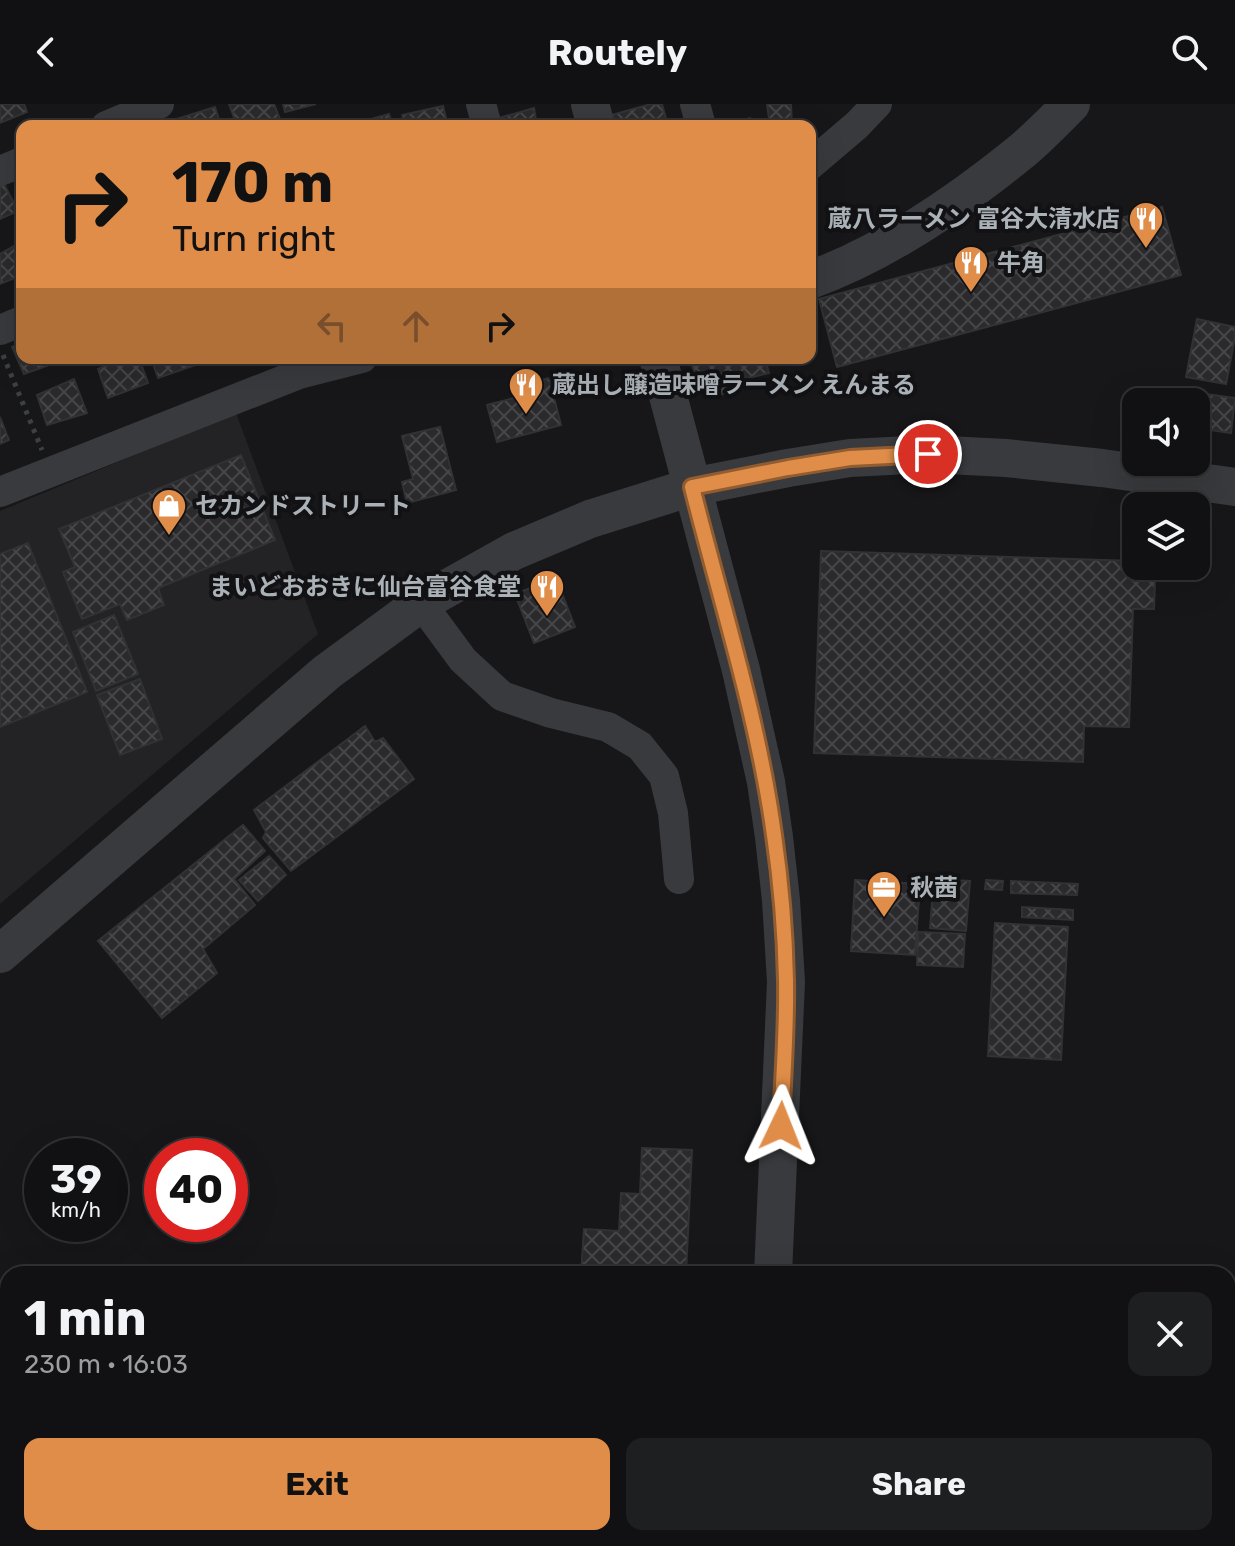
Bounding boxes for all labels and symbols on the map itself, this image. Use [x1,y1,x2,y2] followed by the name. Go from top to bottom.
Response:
[1127,200,1165,250] restaurant icon: 蔵八ラーメン 富谷大清水店
[828,205,1120,233] place label: 蔵八ラーメン 富谷大清水店
[952,244,990,294] restaurant icon: 牛角
[997,249,1045,277] place label: 牛角
[507,366,545,416] restaurant icon: 蔵出し醸造味噌ラーメン えんまる
[552,371,916,399] place label: 蔵出し醸造味噌ラーメン えんまる
[894,420,962,488] pin
[150,487,188,537] shop icon: セカンドストリート
[195,492,411,520] place label: セカンドストリート
[528,568,566,618] restaurant icon: まいどおおきに仙台富谷食堂
[209,573,521,601] place label: まいどおおきに仙台富谷食堂
[865,869,903,919] office icon: 秋茜
[910,874,958,902] place label: 秋茜
[739,1084,823,1168] position arrow
[144,1138,248,1242] speed limit sign: 40

